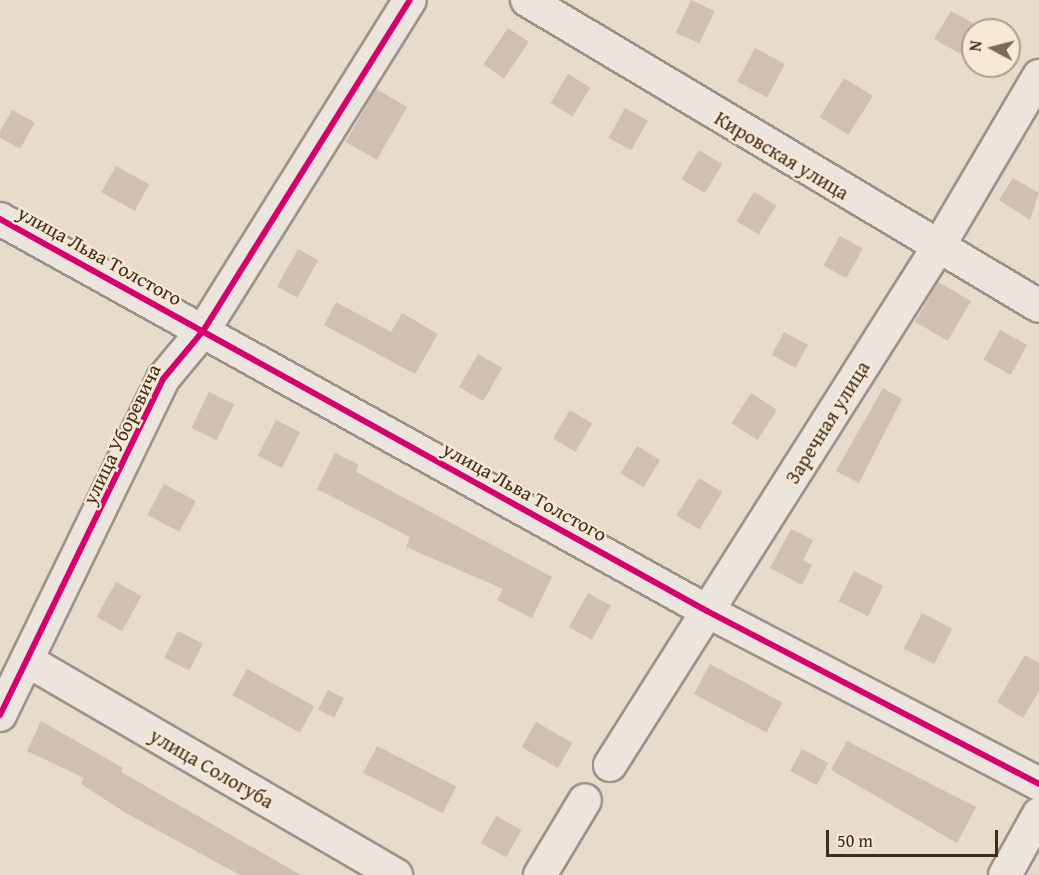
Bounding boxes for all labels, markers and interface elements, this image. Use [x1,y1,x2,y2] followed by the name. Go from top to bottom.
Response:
[961,18,1021,78] north arrow
[963,39,988,53] text: N
[711,105,853,205] street label: Кировская улица
[14,200,186,310] street label: улица Льва Толстого
[780,356,874,488] street label: Заречная улица
[77,360,165,508] street label: улица Уборевича
[439,436,611,546] street label: улица Льва Толстого
[146,723,278,813] street label: улица Сологуба
[829,818,1002,856] scale bar
[837,827,873,854] text: 50 m

